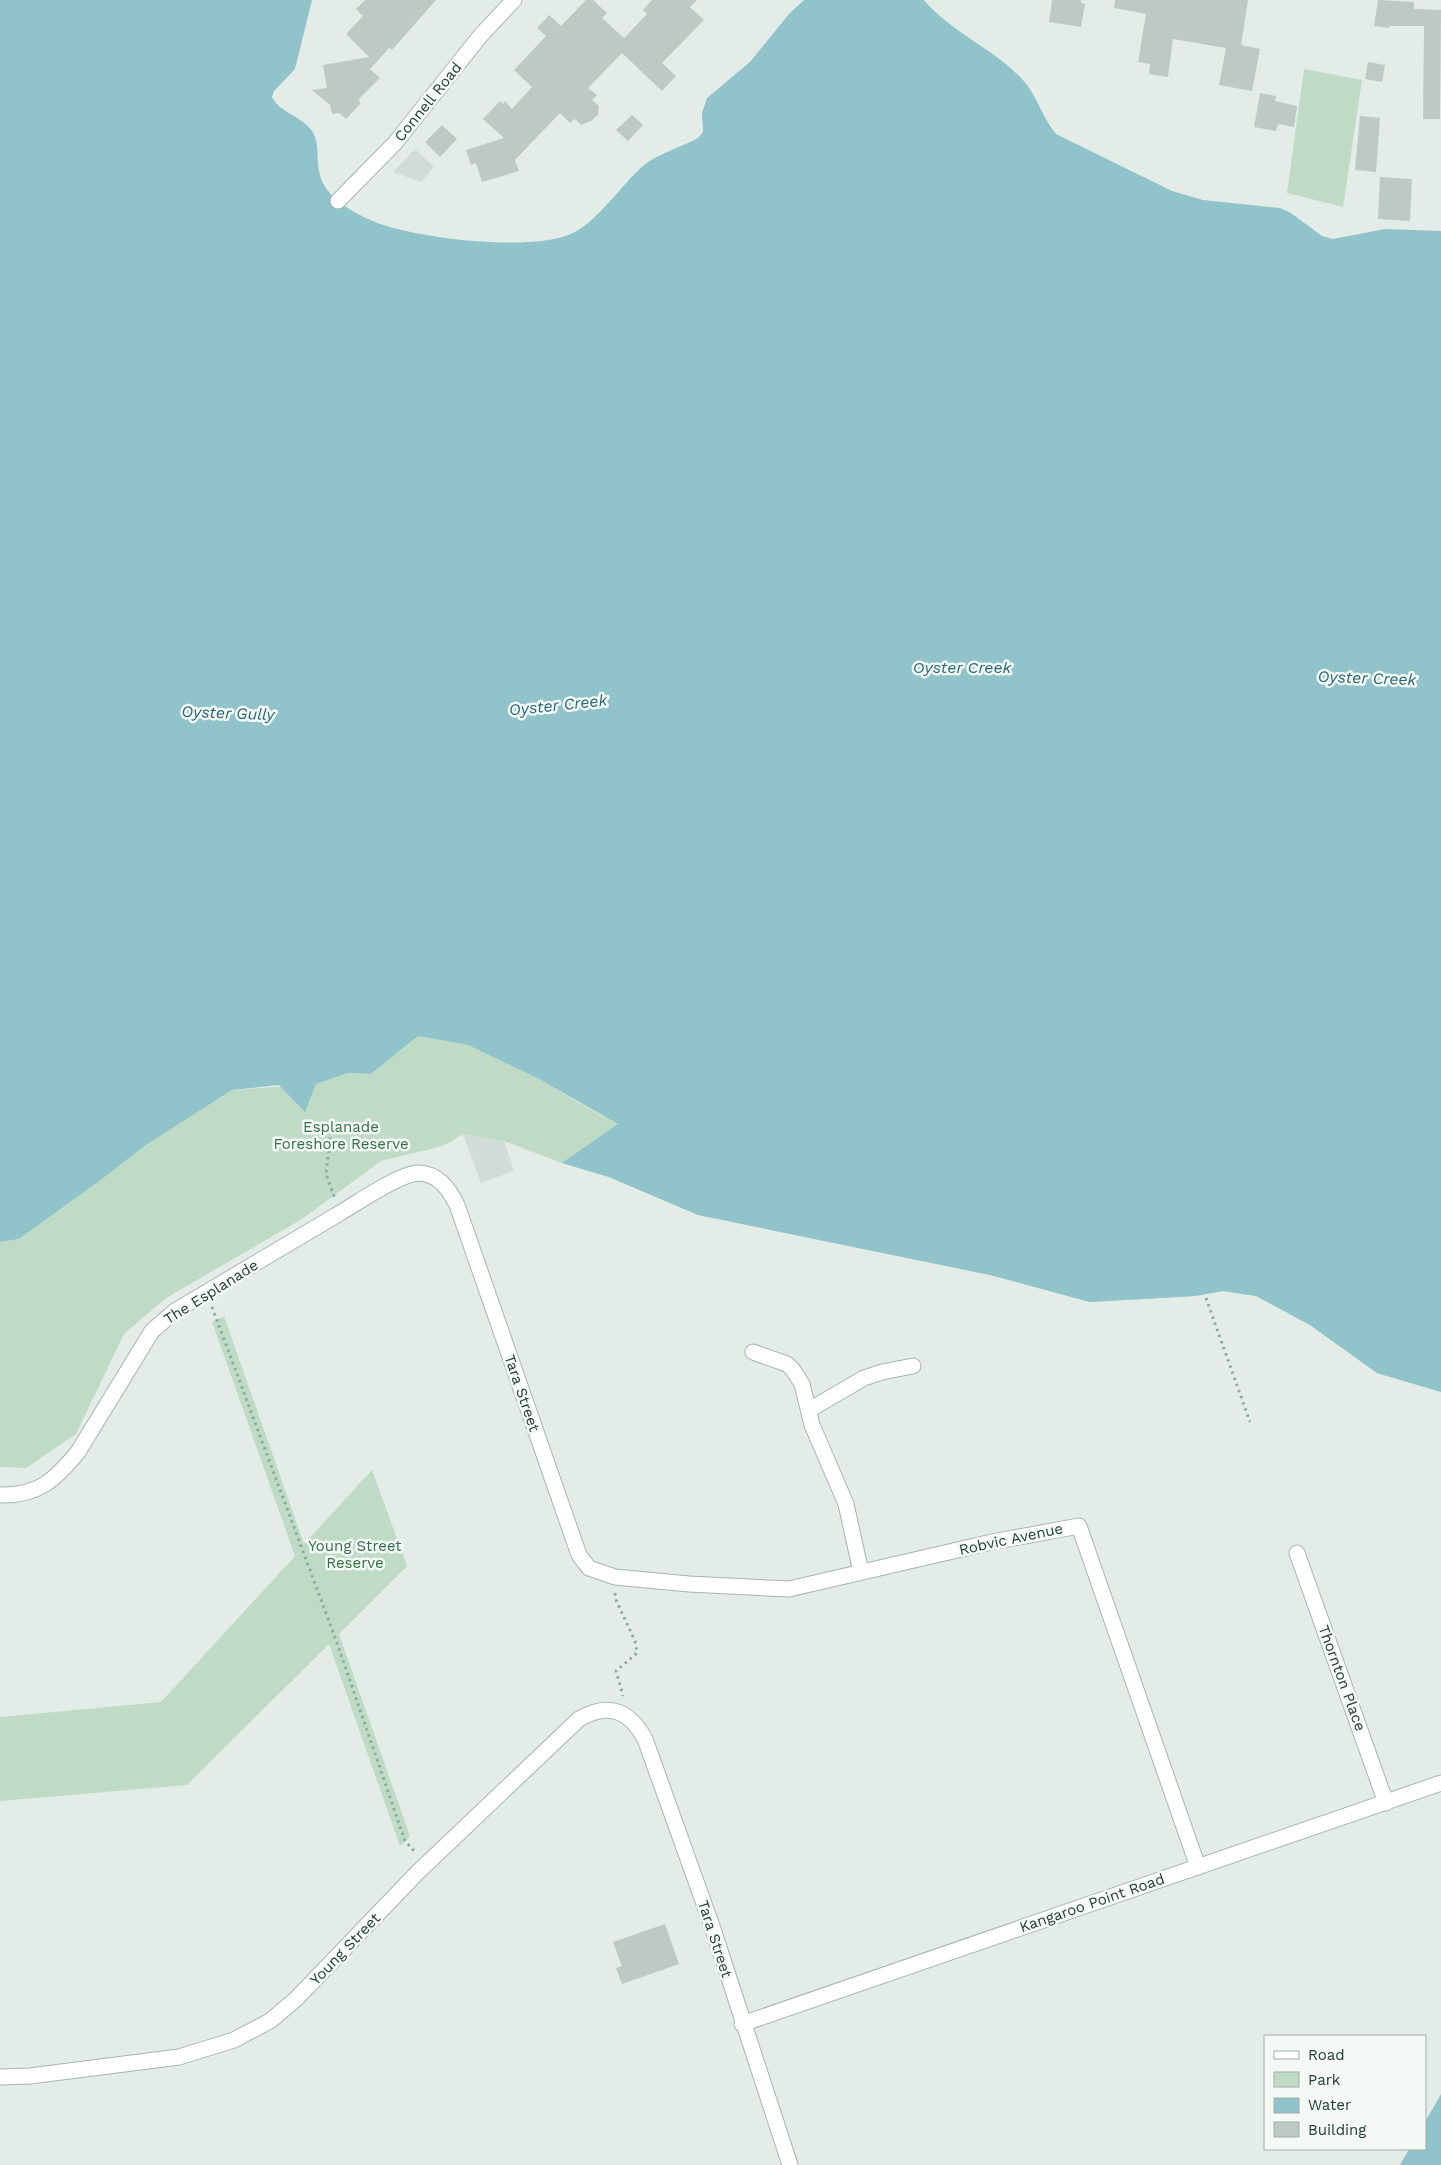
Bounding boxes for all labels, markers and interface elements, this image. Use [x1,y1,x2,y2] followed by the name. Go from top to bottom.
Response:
[391,59,465,145] street label: Connell Road
[913,658,1013,677] water label: Oyster Creek
[1317,667,1418,689] water label: Oyster Creek
[508,690,609,720] water label: Oyster Creek
[181,702,276,724] water label: Oyster Gully
[273,1118,409,1153] park label: Esplanade Foreshore Reserve
[161,1256,261,1328] street label: The Esplanade
[500,1352,544,1435] street label: Tara Street
[957,1519,1065,1559] street label: Robvic Avenue
[308,1537,402,1572] park label: Young Street Reserve
[1315,1623,1369,1733] street label: Thornton Place
[1017,1870,1167,1936] street label: Kangaroo Point Road
[694,1898,736,1981] street label: Tara Street
[306,1909,384,1989] street label: Young Street
[1264,2035,1426,2150] legend
[1308,2046,1345,2064] text: Road
[1308,2071,1341,2089] text: Park
[1308,2096,1351,2114] text: Water
[1308,2121,1366,2139] text: Building

